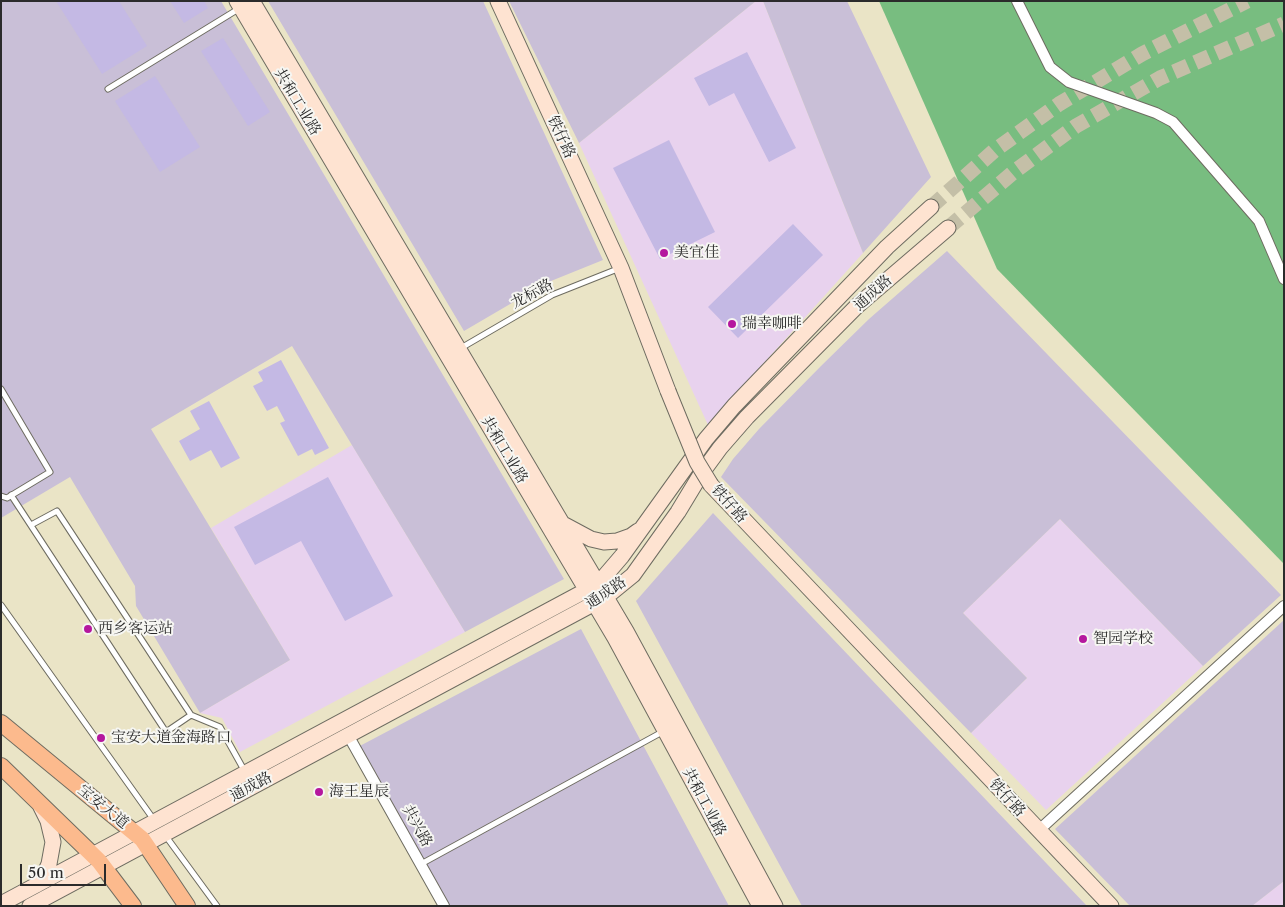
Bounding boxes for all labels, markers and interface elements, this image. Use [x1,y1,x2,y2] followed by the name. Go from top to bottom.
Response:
[270,65,324,139] street label: 共和工业路
[543,113,579,161] street label: 铁仔路
[674,244,719,262] place label: 美宜佳
[658,247,670,259] marker: 美宜佳
[850,271,896,315] street label: 通成路
[508,275,556,313] street label: 龙标路
[742,315,802,333] place label: 瑞幸咖啡
[726,318,738,330] marker: 瑞幸咖啡
[477,413,531,487] street label: 共和工业路
[707,481,751,527] street label: 铁仔路
[582,573,630,613] street label: 通成路
[98,620,173,638] place label: 西乡客运站
[82,623,94,635] marker: 西乡客运站
[1093,630,1153,648] place label: 智园学校
[1077,633,1089,645] marker: 智园学校
[111,729,231,747] place label: 宝安大道金海路口
[95,732,107,744] marker: 宝安大道金海路口
[678,765,730,839] street label: 共和工业路
[227,768,275,806] street label: 通成路
[985,775,1029,821] street label: 铁仔路
[74,781,132,833] street label: 宝安大道
[329,783,389,801] place label: 海王星辰
[313,786,325,798] marker: 海王星辰
[398,802,436,850] street label: 共兴路
[22,854,109,886] scale bar
[28,863,64,882] text: 50 m

